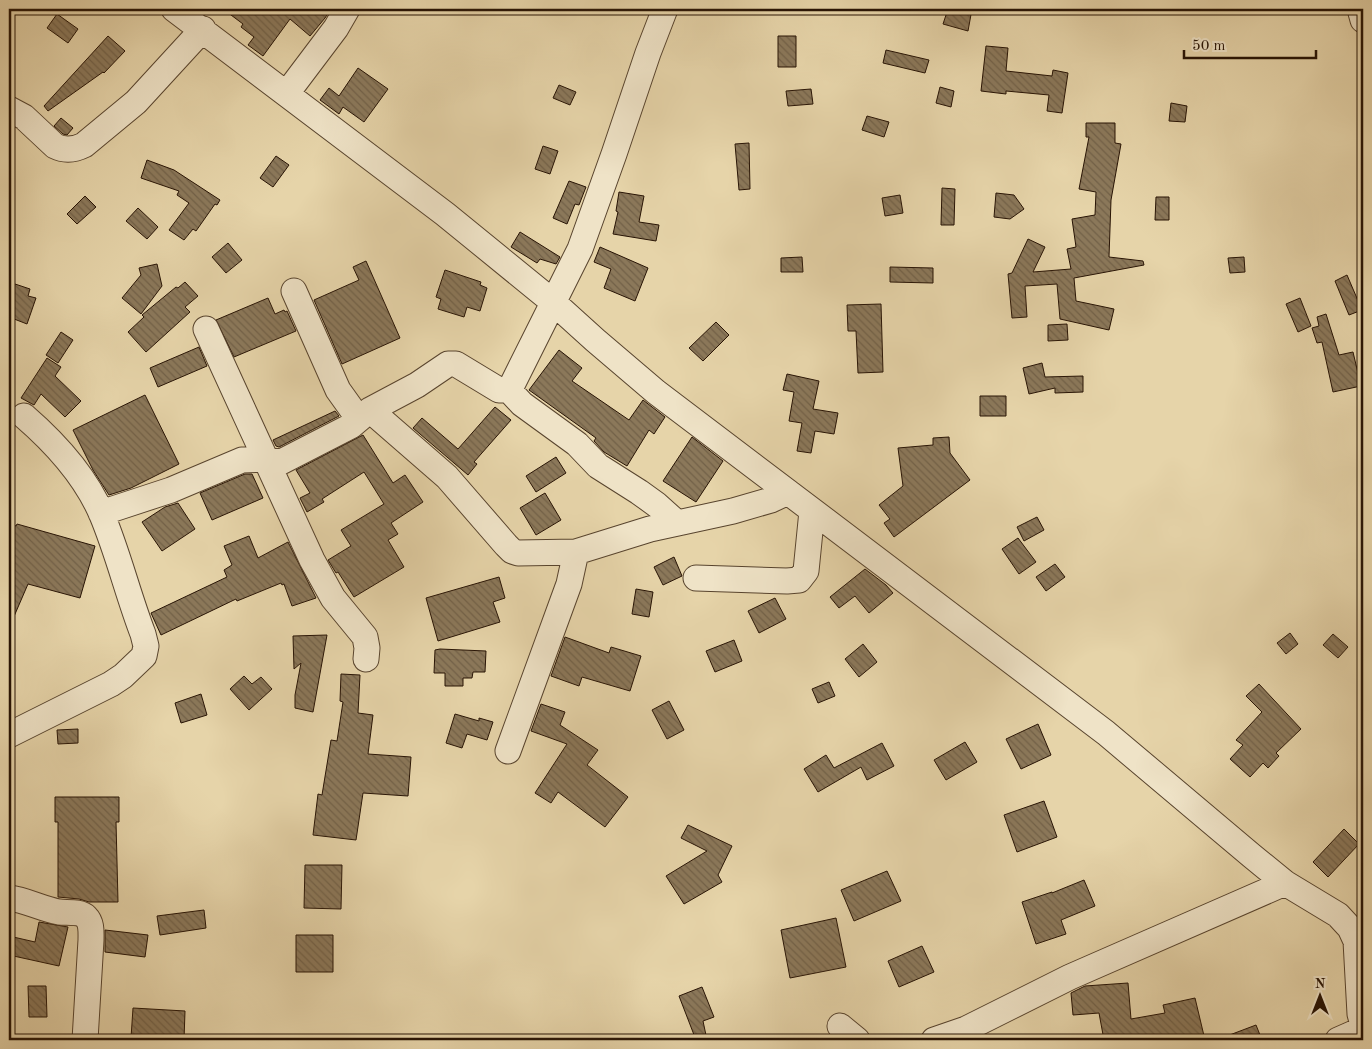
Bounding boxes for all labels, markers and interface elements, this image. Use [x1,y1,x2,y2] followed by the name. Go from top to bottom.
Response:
[1184,28,1317,60] scale bar
[1192,39,1226,54] text: 50 m
[1294,972,1344,1022] north arrow
[1315,977,1326,991] text: N

